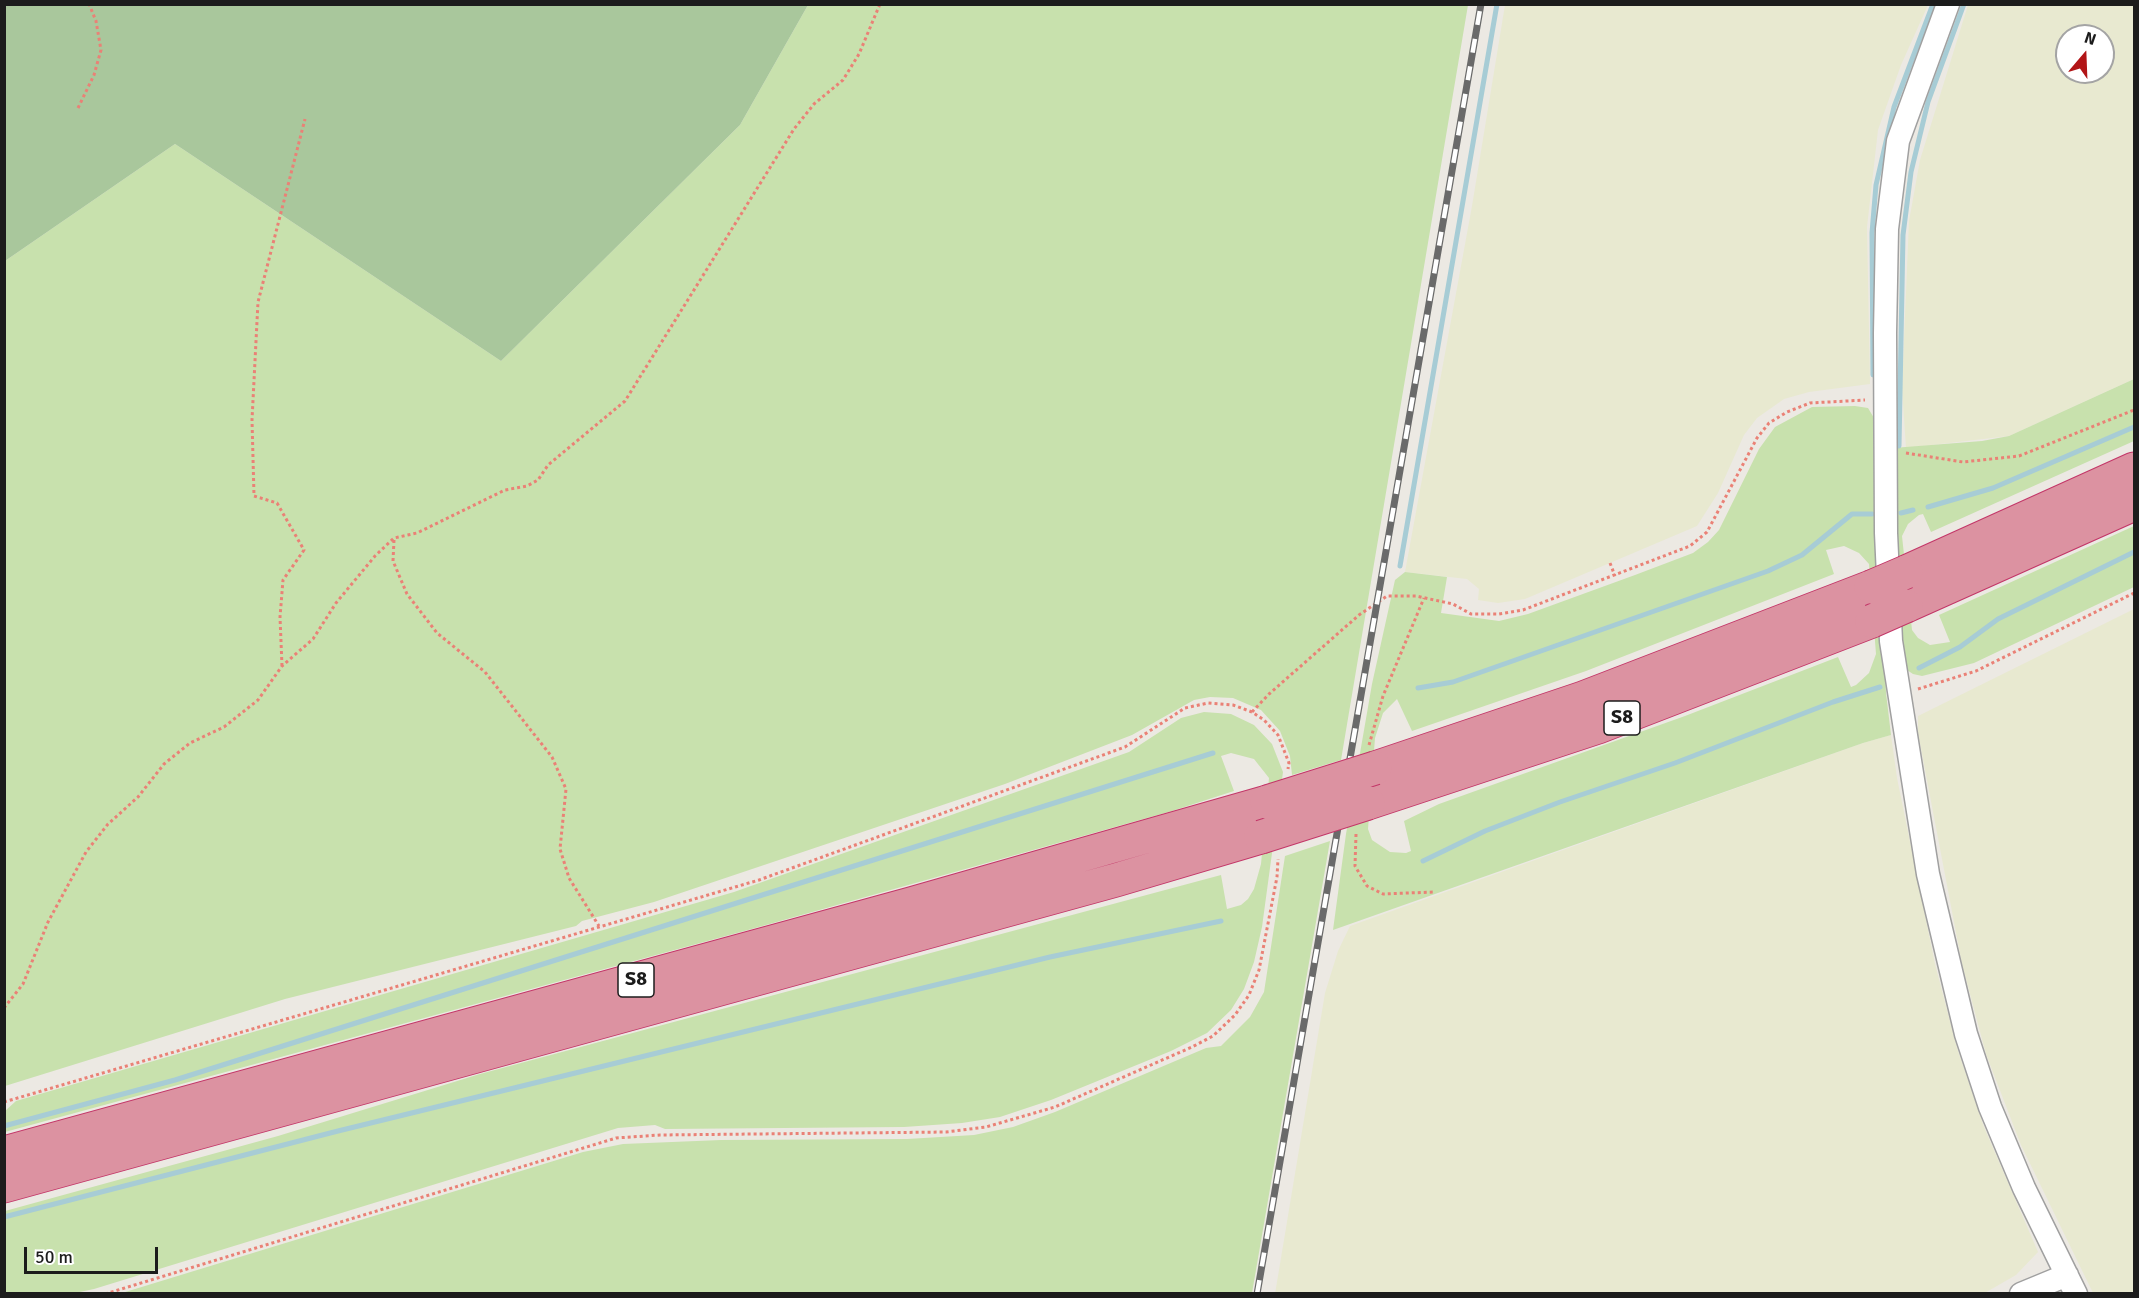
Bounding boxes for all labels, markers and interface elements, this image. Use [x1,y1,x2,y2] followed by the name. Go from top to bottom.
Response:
[2055,24,2115,84] north arrow
[2082,28,2099,50] text: N
[1604,701,1640,735] road number: S8
[618,963,654,997] road number: S8
[27,1235,160,1273] scale bar
[35,1246,73,1268] text: 50 m

